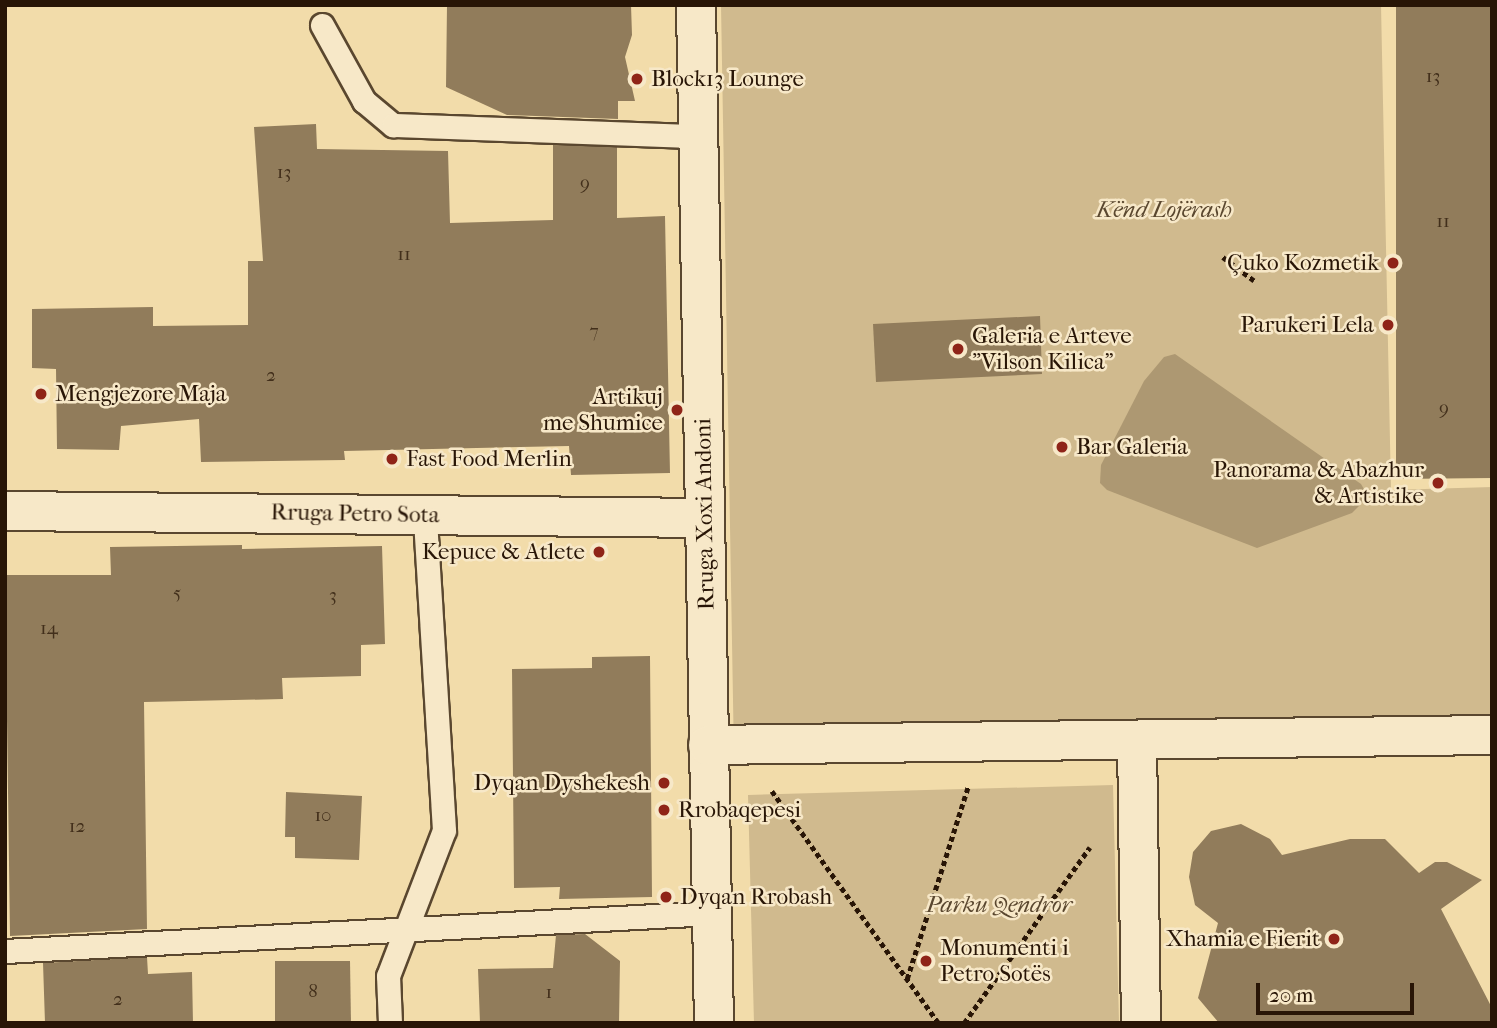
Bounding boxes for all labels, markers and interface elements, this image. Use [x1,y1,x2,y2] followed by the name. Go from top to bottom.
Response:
[651,65,804,93] place label: Block13 Lounge
[1426,66,1440,88] house number: 13
[629,71,645,87] marker: Block13 Lounge
[277,162,291,184] house number: 13
[580,173,590,195] house number: 9
[1096,196,1232,224] park label: Kënd Lojërash
[1436,211,1450,233] house number: 11
[397,244,411,266] house number: 11
[1227,249,1379,277] place label: Çuko Kozmetik
[1385,255,1401,271] marker: Çuko Kozmetik
[1240,311,1374,339] place label: Parukeri Lela
[1380,317,1396,333] marker: Parukeri Lela
[589,321,599,343] house number: 7
[972,322,1132,376] place label: Galeria e Arteve "Vilson Kilica"
[950,341,966,357] marker: Galeria e Arteve "Vilson Kilica"
[266,365,276,387] house number: 2
[55,380,226,408] place label: Mengjezore Maja
[543,383,663,437] place label: Artikuj me Shumice
[33,386,49,402] marker: Mengjezore Maja
[1439,398,1449,420] house number: 9
[669,402,685,418] marker: Artikuj me Shumice
[690,418,720,610] street label: Rruga Xoxi Andoni
[1076,433,1188,461] place label: Bar Galeria
[1054,439,1070,455] marker: Bar Galeria
[406,445,572,473] place label: Fast Food Merlin
[384,451,400,467] marker: Fast Food Merlin
[1213,456,1424,510] place label: Panorama & Abazhur & Artistike
[1430,475,1446,491] marker: Panorama & Abazhur & Artistike
[270,499,440,529] street label: Rruga Petro Sota
[422,538,585,566] place label: Kepuce & Atlete
[591,544,607,560] marker: Kepuce & Atlete
[173,583,181,605] house number: 5
[329,585,337,607] house number: 3
[40,618,58,640] house number: 14
[473,769,650,797] place label: Dyqan Dyshekesh
[656,775,672,791] marker: Dyqan Dyshekesh
[678,796,801,824] place label: Rrobaqepesi
[656,802,672,818] marker: Rrobaqepesi
[314,805,332,827] house number: 10
[69,816,85,838] house number: 12
[680,883,832,911] place label: Dyqan Rrobash
[658,889,674,905] marker: Dyqan Rrobash
[926,891,1072,919] park label: Parku Qendror
[1166,925,1320,953] place label: Xhamia e Fierit
[1326,931,1342,947] marker: Xhamia e Fierit
[940,934,1069,988] place label: Monumenti i Petro Sotës
[918,953,934,969] marker: Monumenti i Petro Sotës
[1259,968,1416,1012] scale bar
[308,981,318,1003] house number: 8
[546,982,552,1004] house number: 1
[1269,983,1313,1007] text: 20 m
[113,989,123,1011] house number: 2

